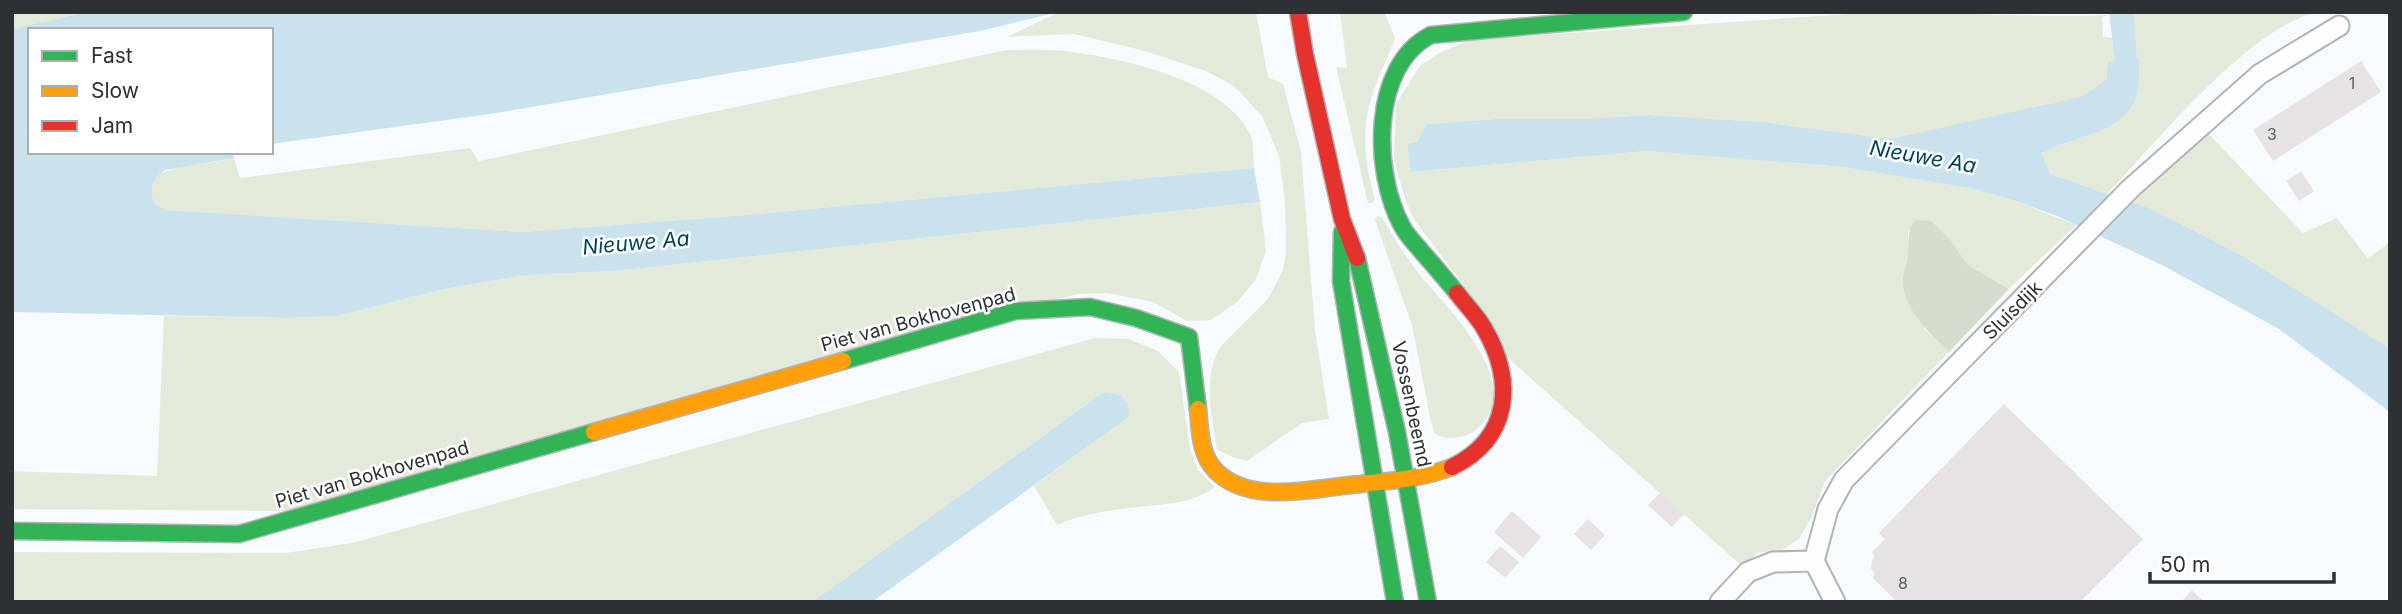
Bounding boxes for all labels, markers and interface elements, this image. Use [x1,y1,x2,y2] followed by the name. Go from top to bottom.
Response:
[28,28,273,154] legend
[91,43,133,68] text: Fast
[2349,73,2355,93] house number: 1
[91,78,139,103] text: Slow
[91,113,133,138] text: Jam
[2267,124,2277,144] house number: 3
[1868,135,1978,178] water label: Nieuwe Aa
[581,225,691,260] water label: Nieuwe Aa
[1978,276,2047,345] street label: Sluisdijk
[818,282,1018,357] street label: Piet van Bokhovenpad
[1387,339,1436,469] street label: Vossenbeemd
[273,436,472,513] street label: Piet van Bokhovenpad
[2150,540,2334,584] scale bar
[2160,552,2210,577] text: 50 m
[1898,573,1908,593] house number: 8

